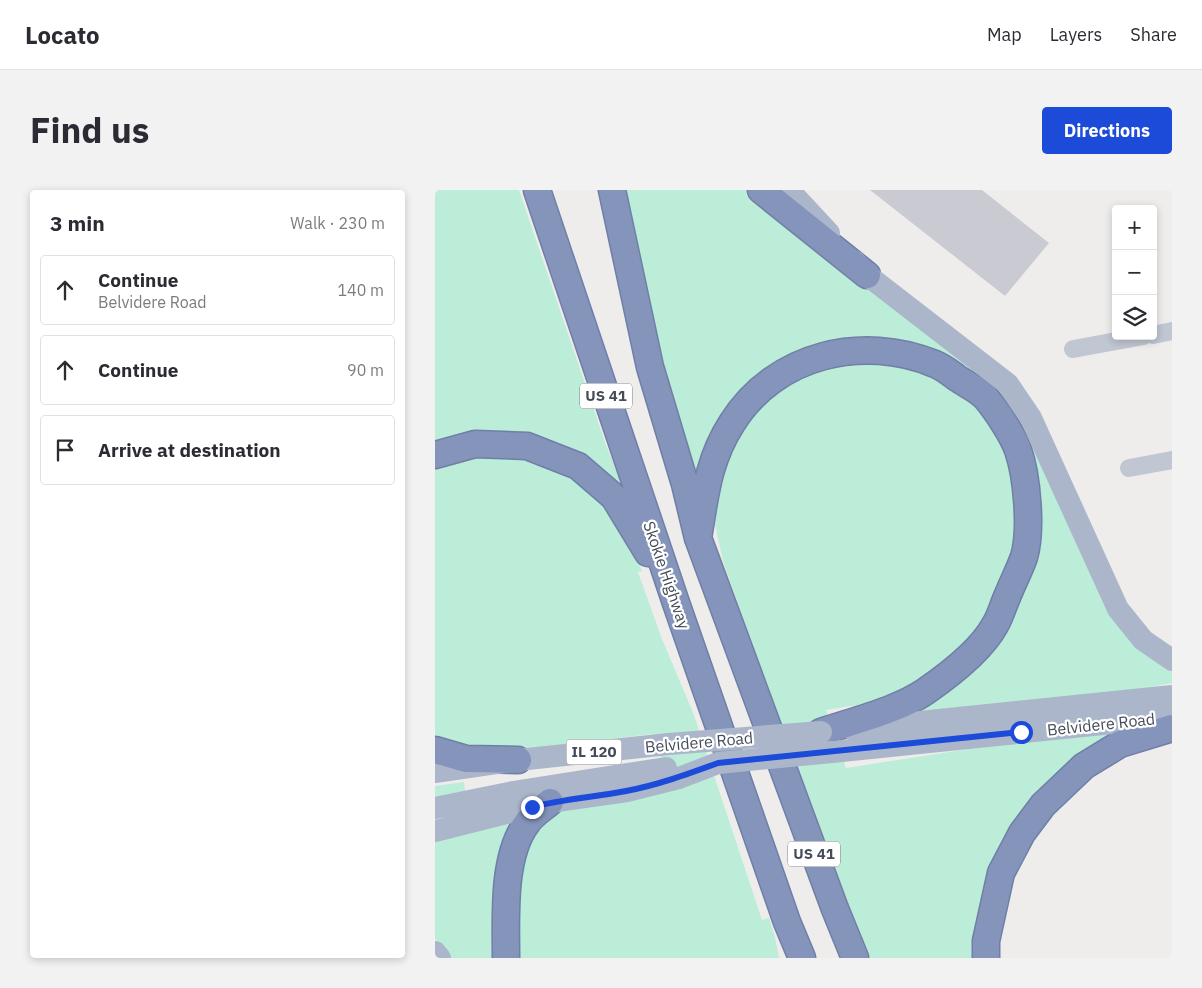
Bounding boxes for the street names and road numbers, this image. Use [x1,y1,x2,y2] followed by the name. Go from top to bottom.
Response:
[580,384,632,408] road number: US 41
[639,518,695,632] street label: Skokie Highway
[1046,708,1156,740] street label: Belvidere Road
[644,727,754,757] street label: Belvidere Road
[567,740,621,764] road number: IL 120
[788,842,840,866] road number: US 41

